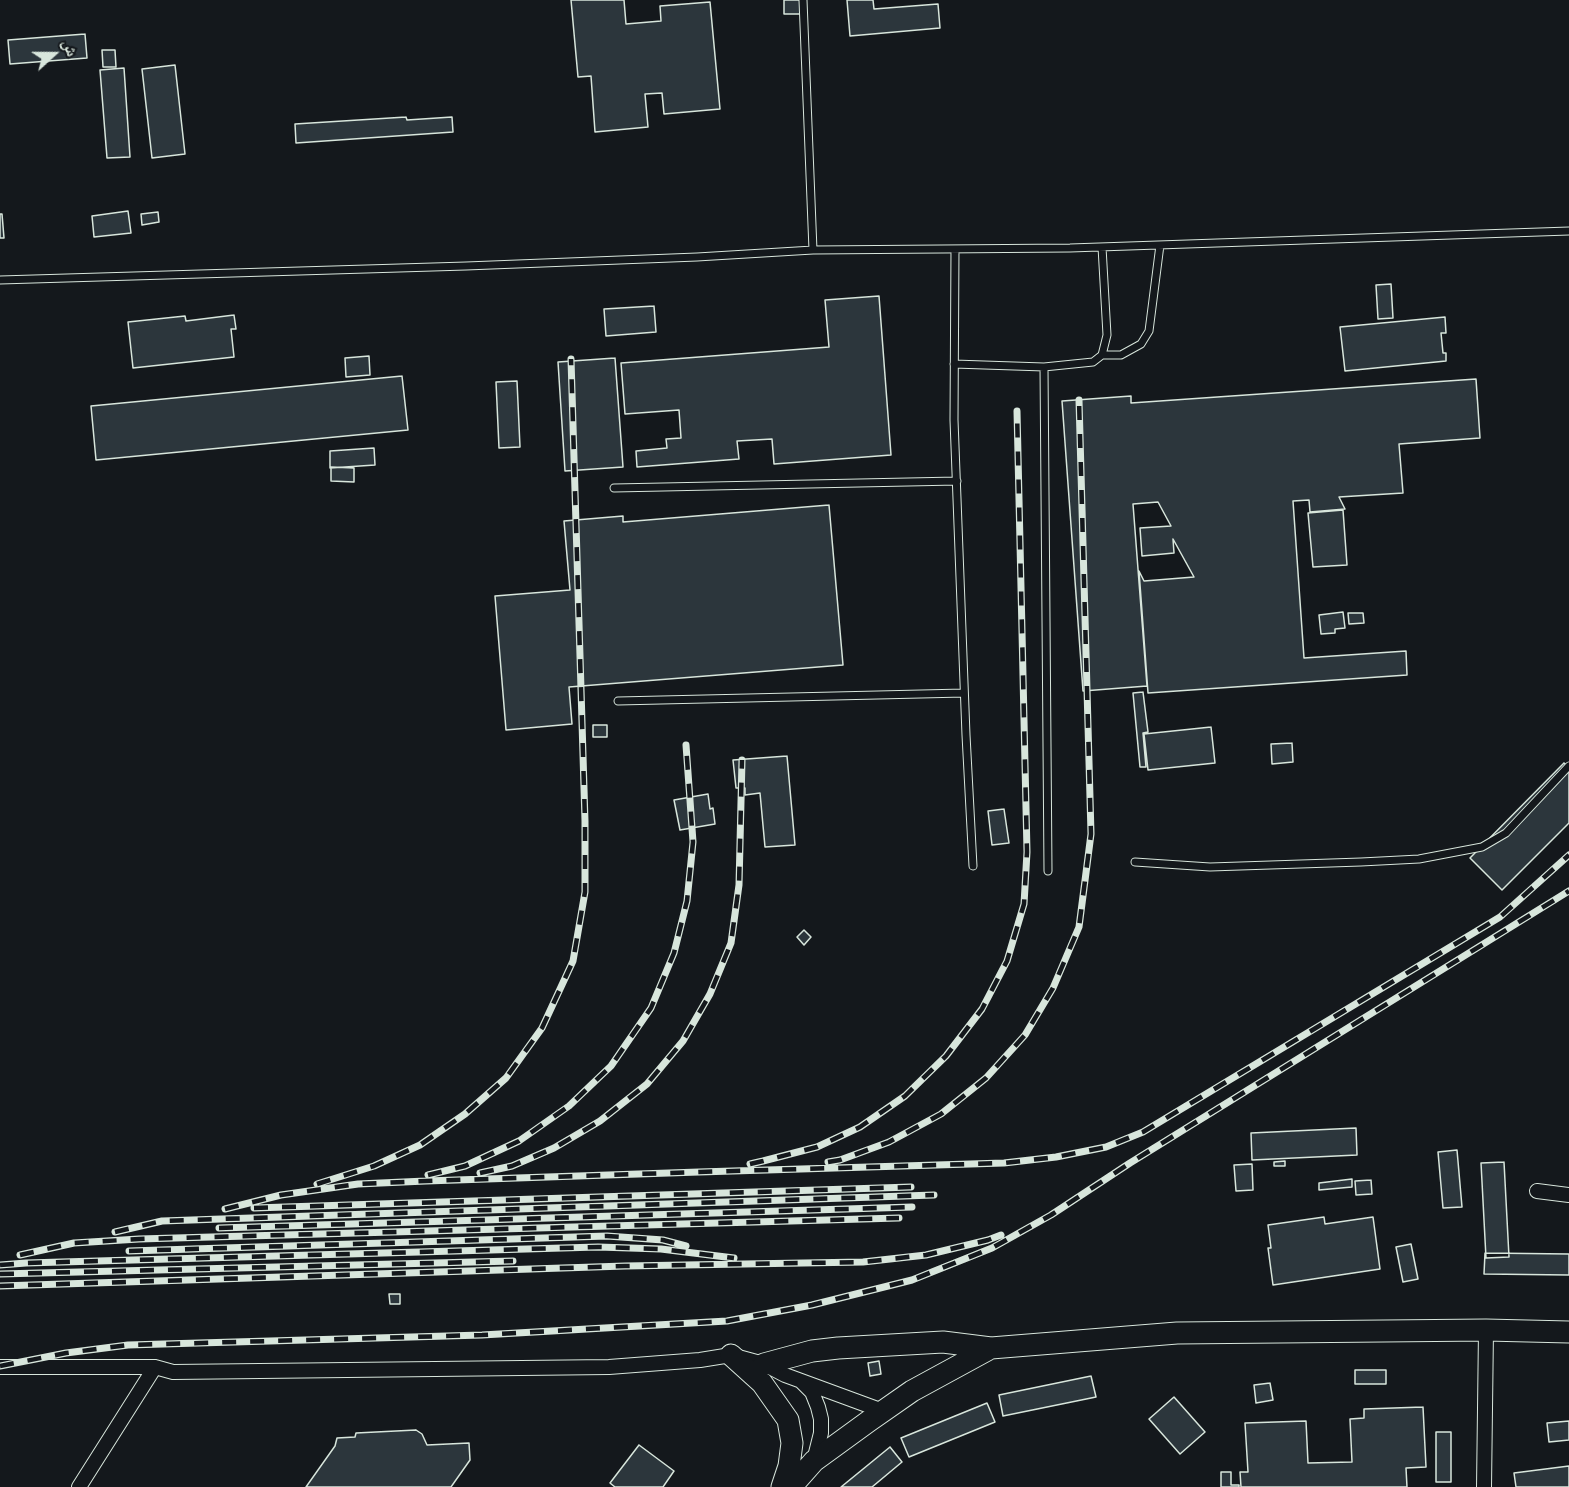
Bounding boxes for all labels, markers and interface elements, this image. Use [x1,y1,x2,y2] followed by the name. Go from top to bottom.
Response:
[24,24,84,84] north arrow
[58,36,83,59] text: ش

